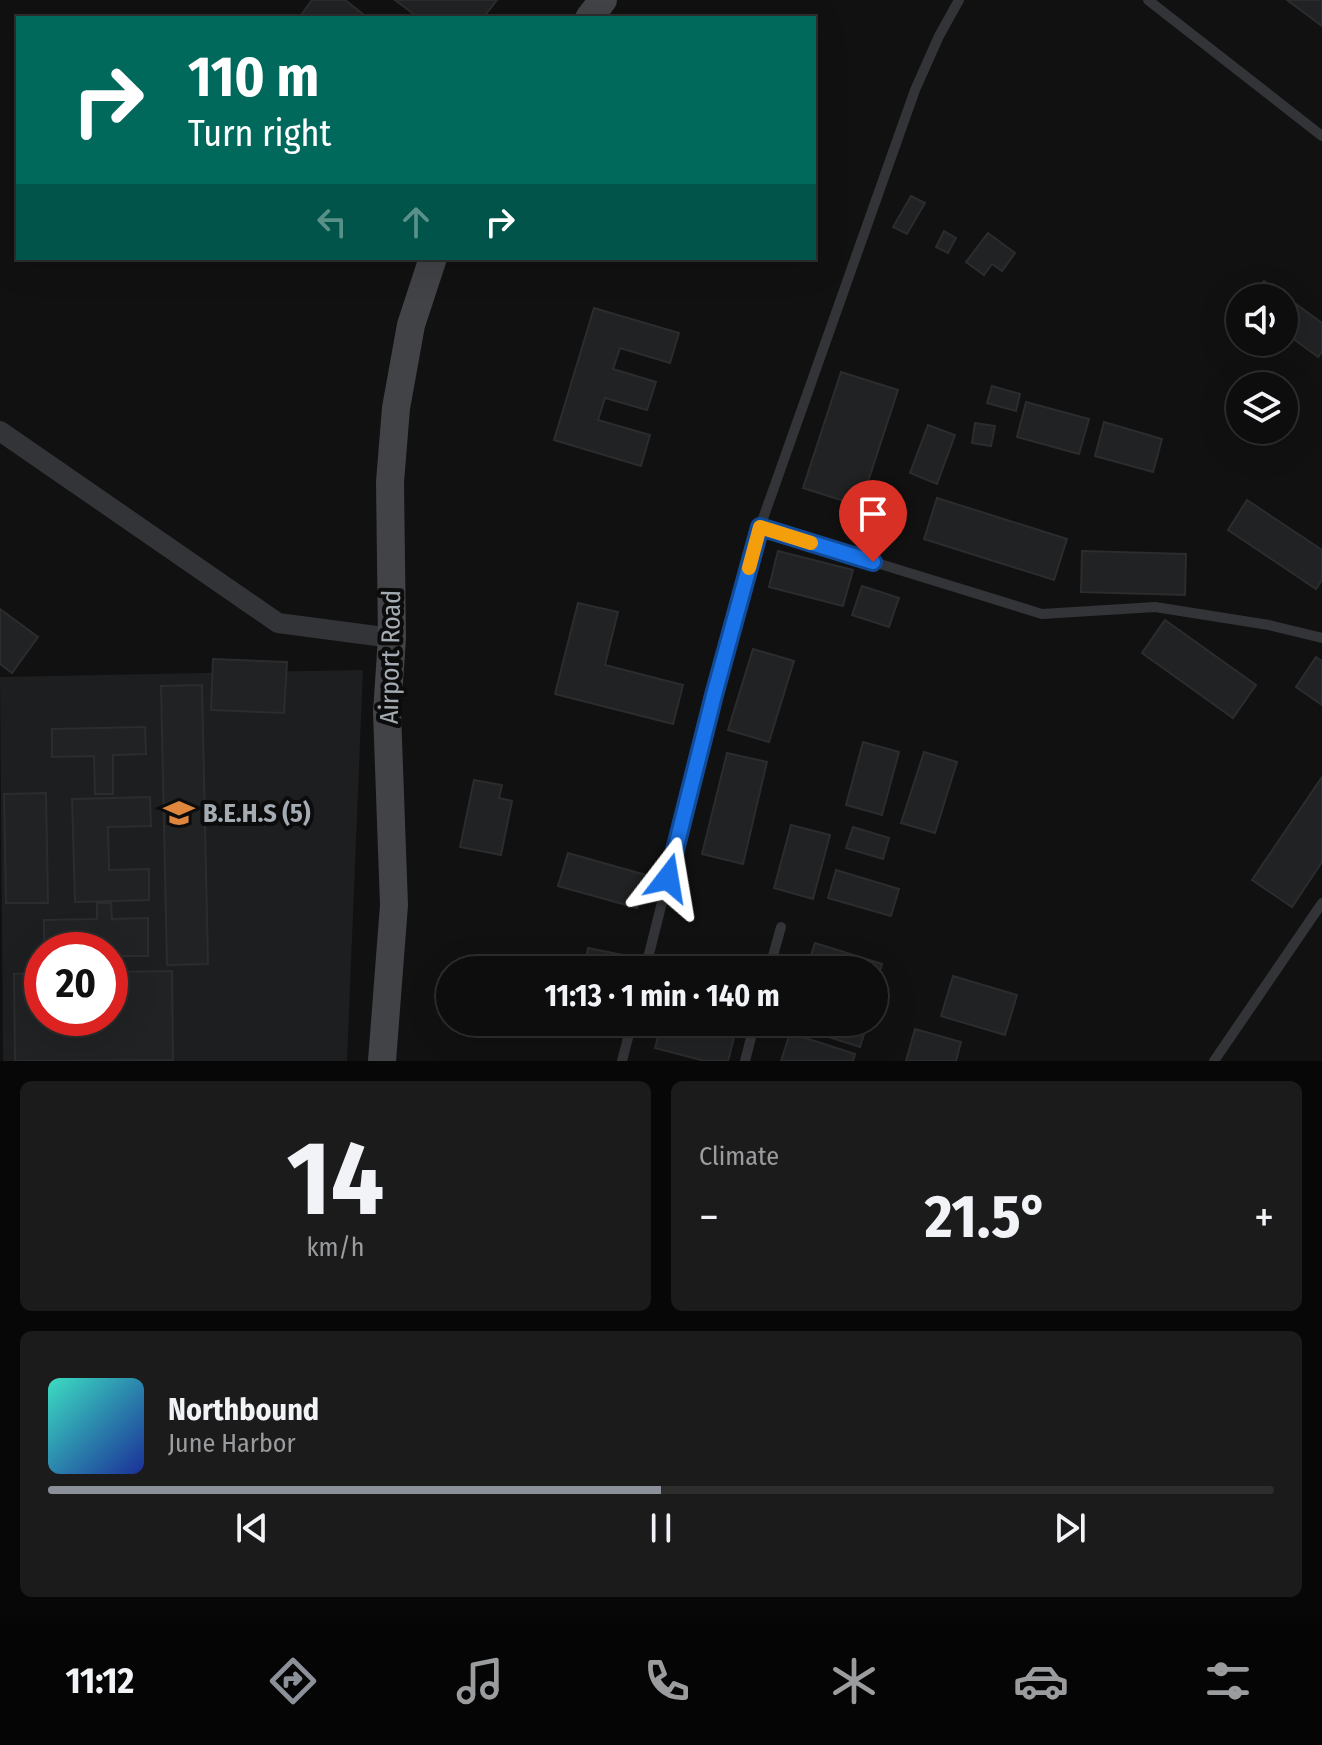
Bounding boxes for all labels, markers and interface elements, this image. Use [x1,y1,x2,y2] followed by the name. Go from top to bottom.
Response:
[188,44,319,111] text: 110 m
[56,48,160,152] icon: right
[188,112,331,156] text: Turn right
[310,200,354,244] icon: left
[394,200,438,244] icon: ahead
[478,200,522,244] icon: right
[1226,284,1298,444] map controls
[1226,284,1298,356] button: sound
[1226,372,1298,444] button: layers
[839,480,907,562] pin
[851,492,895,536] icon: arrive
[374,590,407,724] street label: Airport Road
[162,796,196,830] school or university icon: B.E.H.S (5)
[203,798,311,829] place label: B.E.H.S (5)
[626,836,710,920] position arrow
[24,932,128,1036] speed limit sign: 20
[544,978,780,1014] text: 11:13 · 1 min · 140 m
[287,1117,384,1242] text: 14
[699,1141,779,1172] text: Climate
[925,1181,1048,1253] text: 21.5°
[699,1191,719,1244] text: −
[1254,1191,1274,1244] text: +
[307,1232,364,1263] text: km/h
[168,1392,319,1428] text: Northbound
[168,1428,296,1459] text: June Harbor
[230,1506,274,1550] icon: previous
[639,1506,683,1550] icon: pause
[1048,1506,1092,1550] icon: next
[265,1653,321,1709] icon: directions
[452,1653,508,1709] icon: music
[639,1653,695,1709] icon: phone
[826,1653,882,1709] icon: climate
[1013,1653,1069,1709] icon: car
[1200,1653,1256,1709] icon: filters
[66,1659,134,1703] text: 11:12

